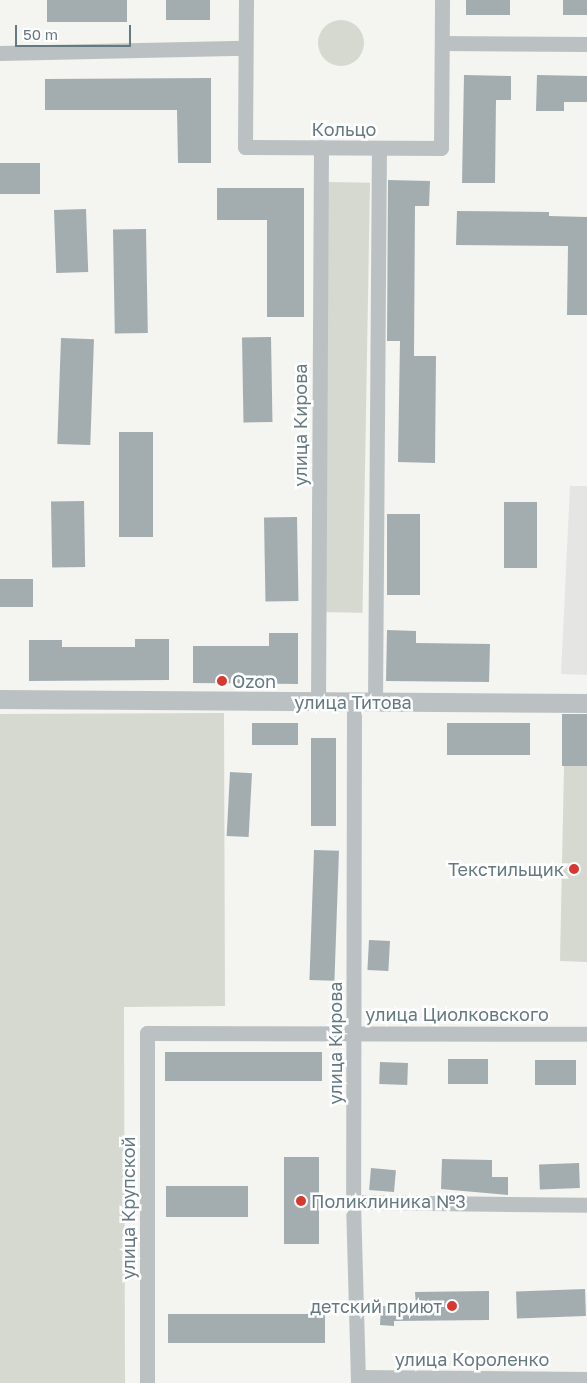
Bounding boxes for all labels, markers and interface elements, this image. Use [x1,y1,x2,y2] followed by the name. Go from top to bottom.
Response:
[18,15,134,47] scale bar
[23,25,58,43] text: 50 m
[312,118,376,140] street label: Кольцо
[289,363,311,487] street label: улица Кирова
[232,670,276,692] place label: Ozon
[216,675,228,687] marker: Ozon
[294,691,412,713] street label: улица Титова
[448,858,564,880] place label: Текстильщик
[568,863,580,875] marker: Текстильщик
[324,981,346,1105] street label: улица Кирова
[365,1003,549,1025] street label: улица Циолковского
[117,1136,139,1280] street label: улица Крупской
[311,1190,466,1212] place label: Поликлиника №3
[295,1195,307,1207] marker: Поликлиника №3
[310,1295,442,1317] place label: детский приют
[446,1300,458,1312] marker: детский приют
[395,1348,549,1370] street label: улица Короленко

